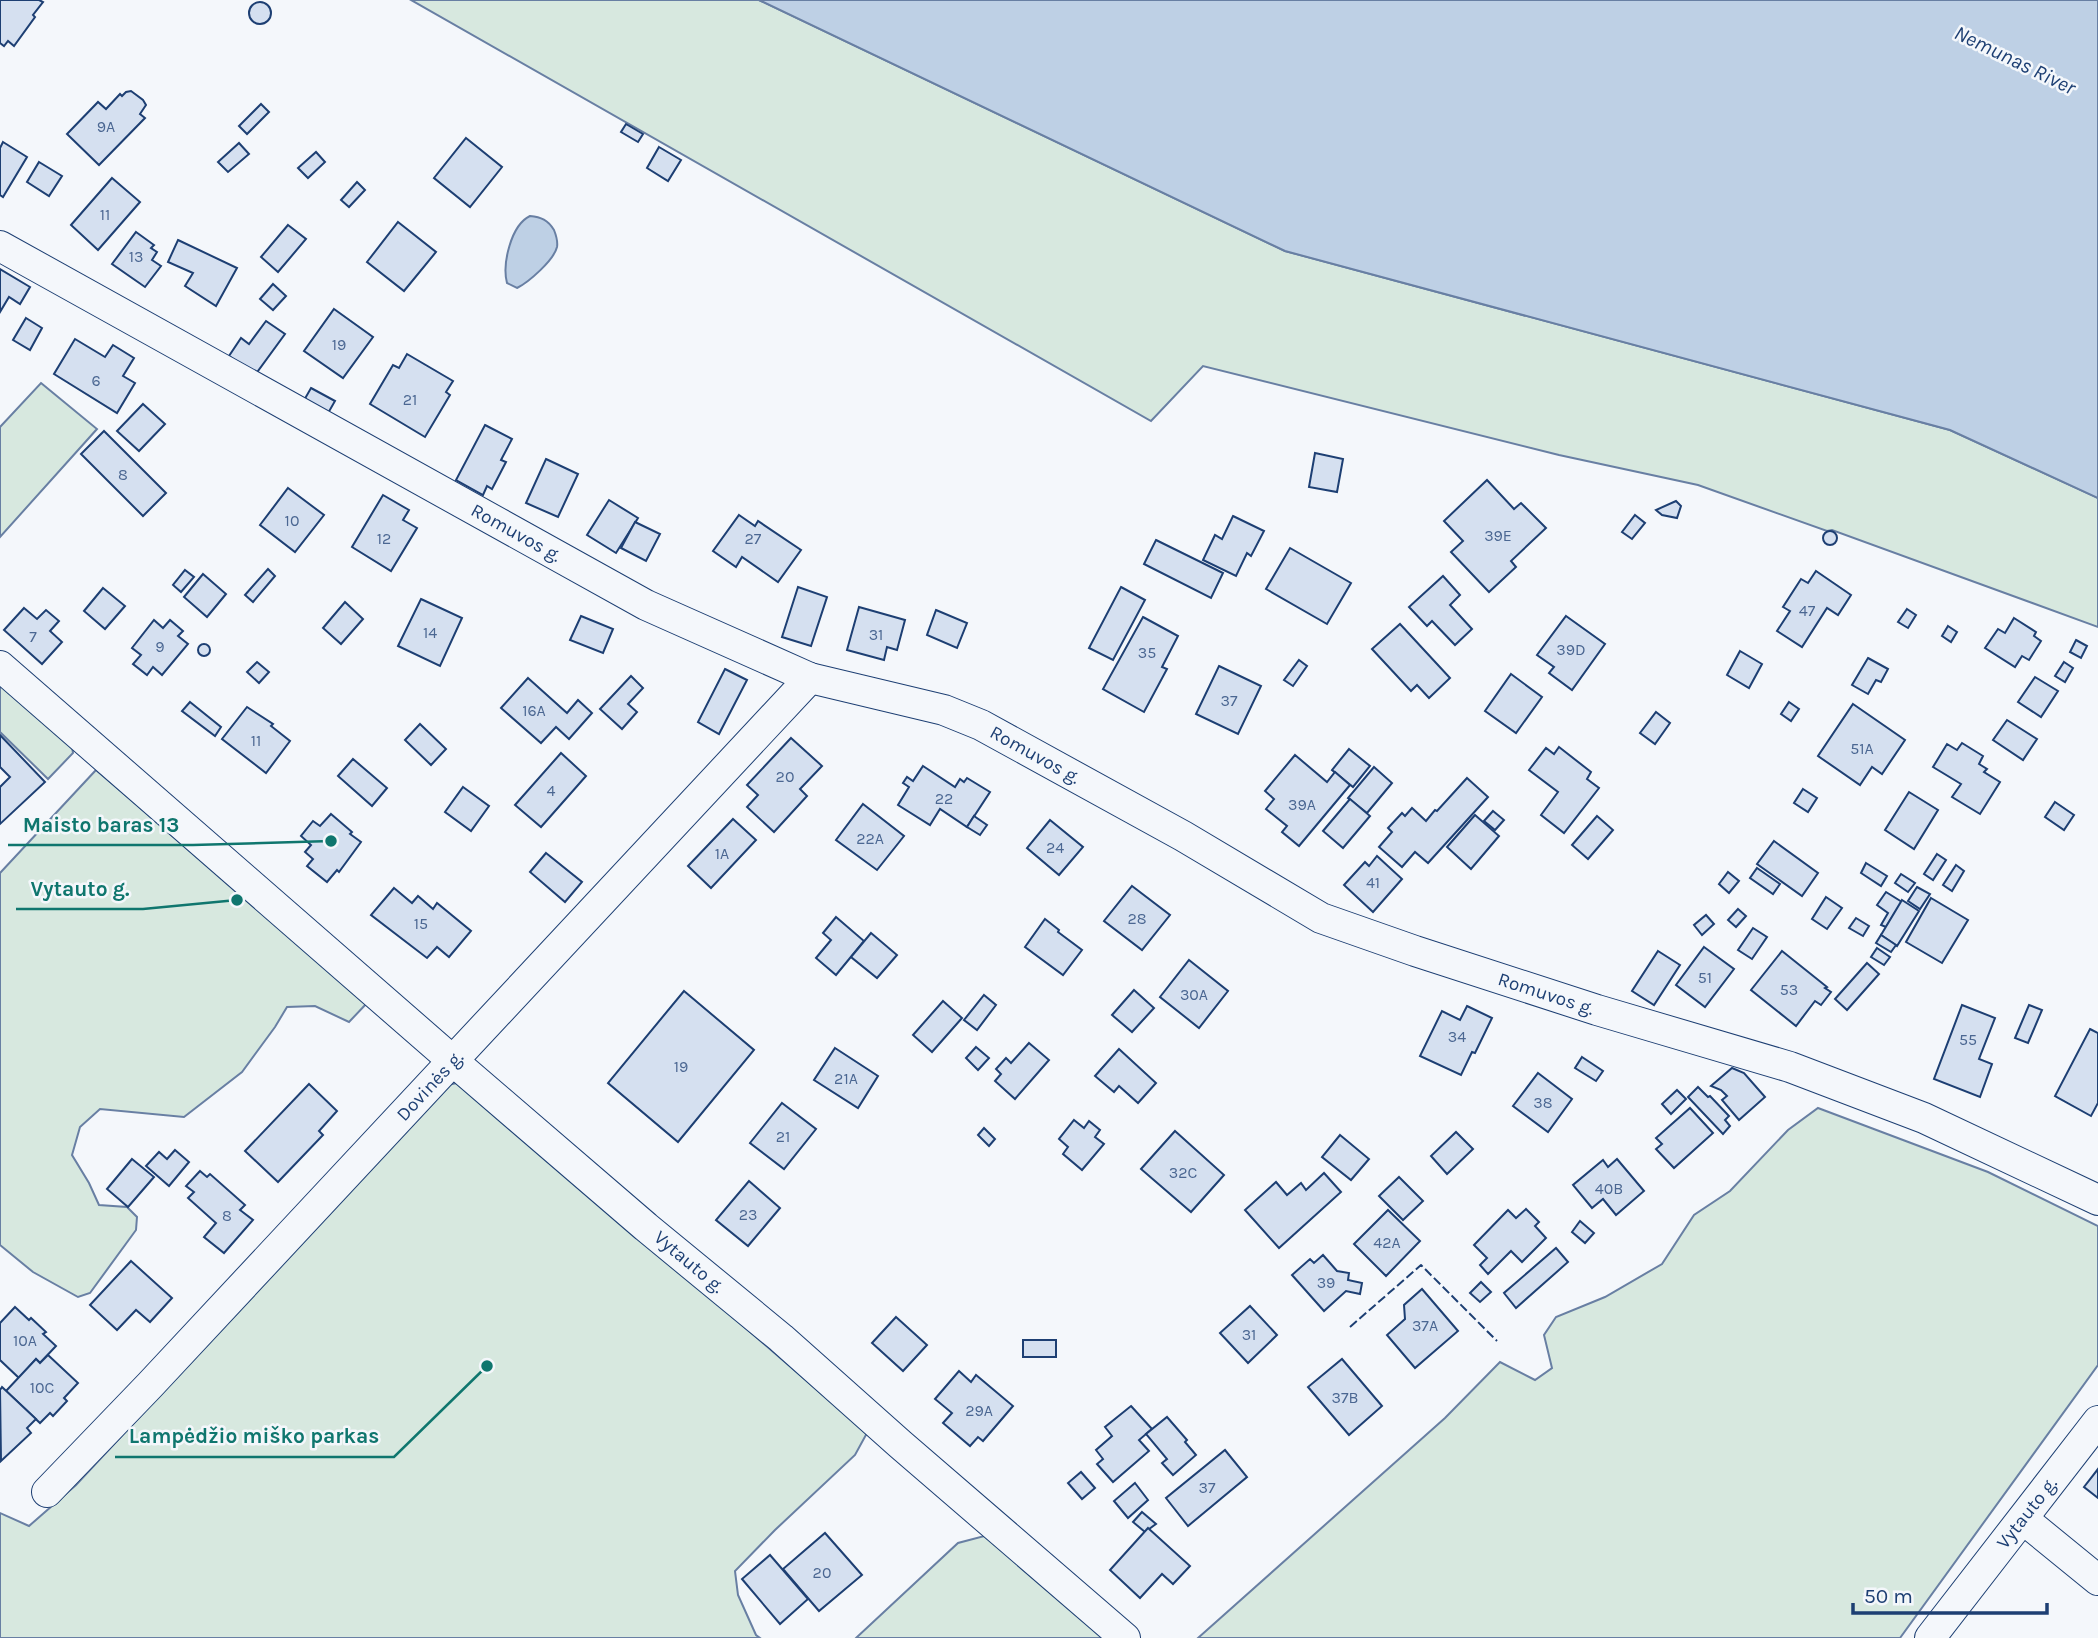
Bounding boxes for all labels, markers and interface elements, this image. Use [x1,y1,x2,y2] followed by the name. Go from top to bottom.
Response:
[1950,20,2080,100] water label: Nemunas River
[97,117,115,136] house number: 9A
[100,205,110,224] house number: 11
[129,247,143,266] house number: 13
[332,335,346,354] house number: 19
[91,371,101,390] house number: 6
[403,390,417,409] house number: 21
[118,465,128,484] house number: 8
[467,499,565,567] street label: Romuvos g.
[285,511,299,530] house number: 10
[1484,526,1512,545] house number: 39E
[377,529,391,548] house number: 12
[745,529,762,548] house number: 27
[1799,601,1816,620] house number: 47
[423,623,437,642] house number: 14
[869,625,883,644] house number: 31
[29,627,37,646] house number: 7
[155,637,165,656] house number: 9
[1556,640,1586,659] house number: 39D
[1138,643,1156,662] house number: 35
[1221,691,1238,710] house number: 37
[522,701,546,720] house number: 16A
[986,721,1084,789] street label: Romuvos g.
[251,731,261,750] house number: 11
[1850,739,1874,758] house number: 51A
[776,767,794,786] house number: 20
[547,781,556,800] house number: 4
[935,789,953,808] house number: 22
[1288,795,1316,814] house number: 39A
[8,803,193,845] callout: Maisto baras 13
[23,813,179,837] text: Maisto baras 13
[856,829,884,848] house number: 22A
[1046,838,1064,857] house number: 24
[715,844,729,863] house number: 1A
[16,867,143,909] callout: Vytauto g.
[1366,873,1380,892] house number: 41
[30,877,130,901] text: Vytauto g.
[1127,909,1147,928] house number: 28
[414,914,428,933] house number: 15
[1495,968,1597,1020] street label: Romuvos g.
[1698,968,1712,987] house number: 51
[1780,980,1798,999] house number: 53
[1180,985,1208,1004] house number: 30A
[1448,1027,1466,1046] house number: 34
[1959,1030,1977,1049] house number: 55
[392,1046,468,1126] street label: Dovinės g.
[674,1057,688,1076] house number: 19
[834,1069,858,1088] house number: 21A
[1533,1093,1553,1112] house number: 38
[776,1127,790,1146] house number: 21
[1169,1163,1197,1182] house number: 32C
[1595,1179,1623,1198] house number: 40B
[739,1205,757,1224] house number: 23
[222,1206,232,1225] house number: 8
[649,1226,729,1298] street label: Vytauto g.
[1373,1233,1401,1252] house number: 42A
[1317,1273,1335,1292] house number: 39
[1412,1316,1438,1335] house number: 37A
[1242,1325,1256,1344] house number: 31
[13,1331,37,1350] house number: 10A
[30,1378,54,1397] house number: 10C
[1332,1388,1358,1407] house number: 37B
[965,1401,993,1420] house number: 29A
[115,1415,394,1457] callout: Lampėdžio miško parkas
[129,1424,379,1448] text: Lampėdžio miško parkas
[1992,1473,2062,1553] street label: Vytauto g.
[1199,1478,1216,1497] house number: 37
[813,1563,831,1582] house number: 20
[1853,1572,2047,1616] scale bar
[1864,1584,1913,1608] text: 50 m

